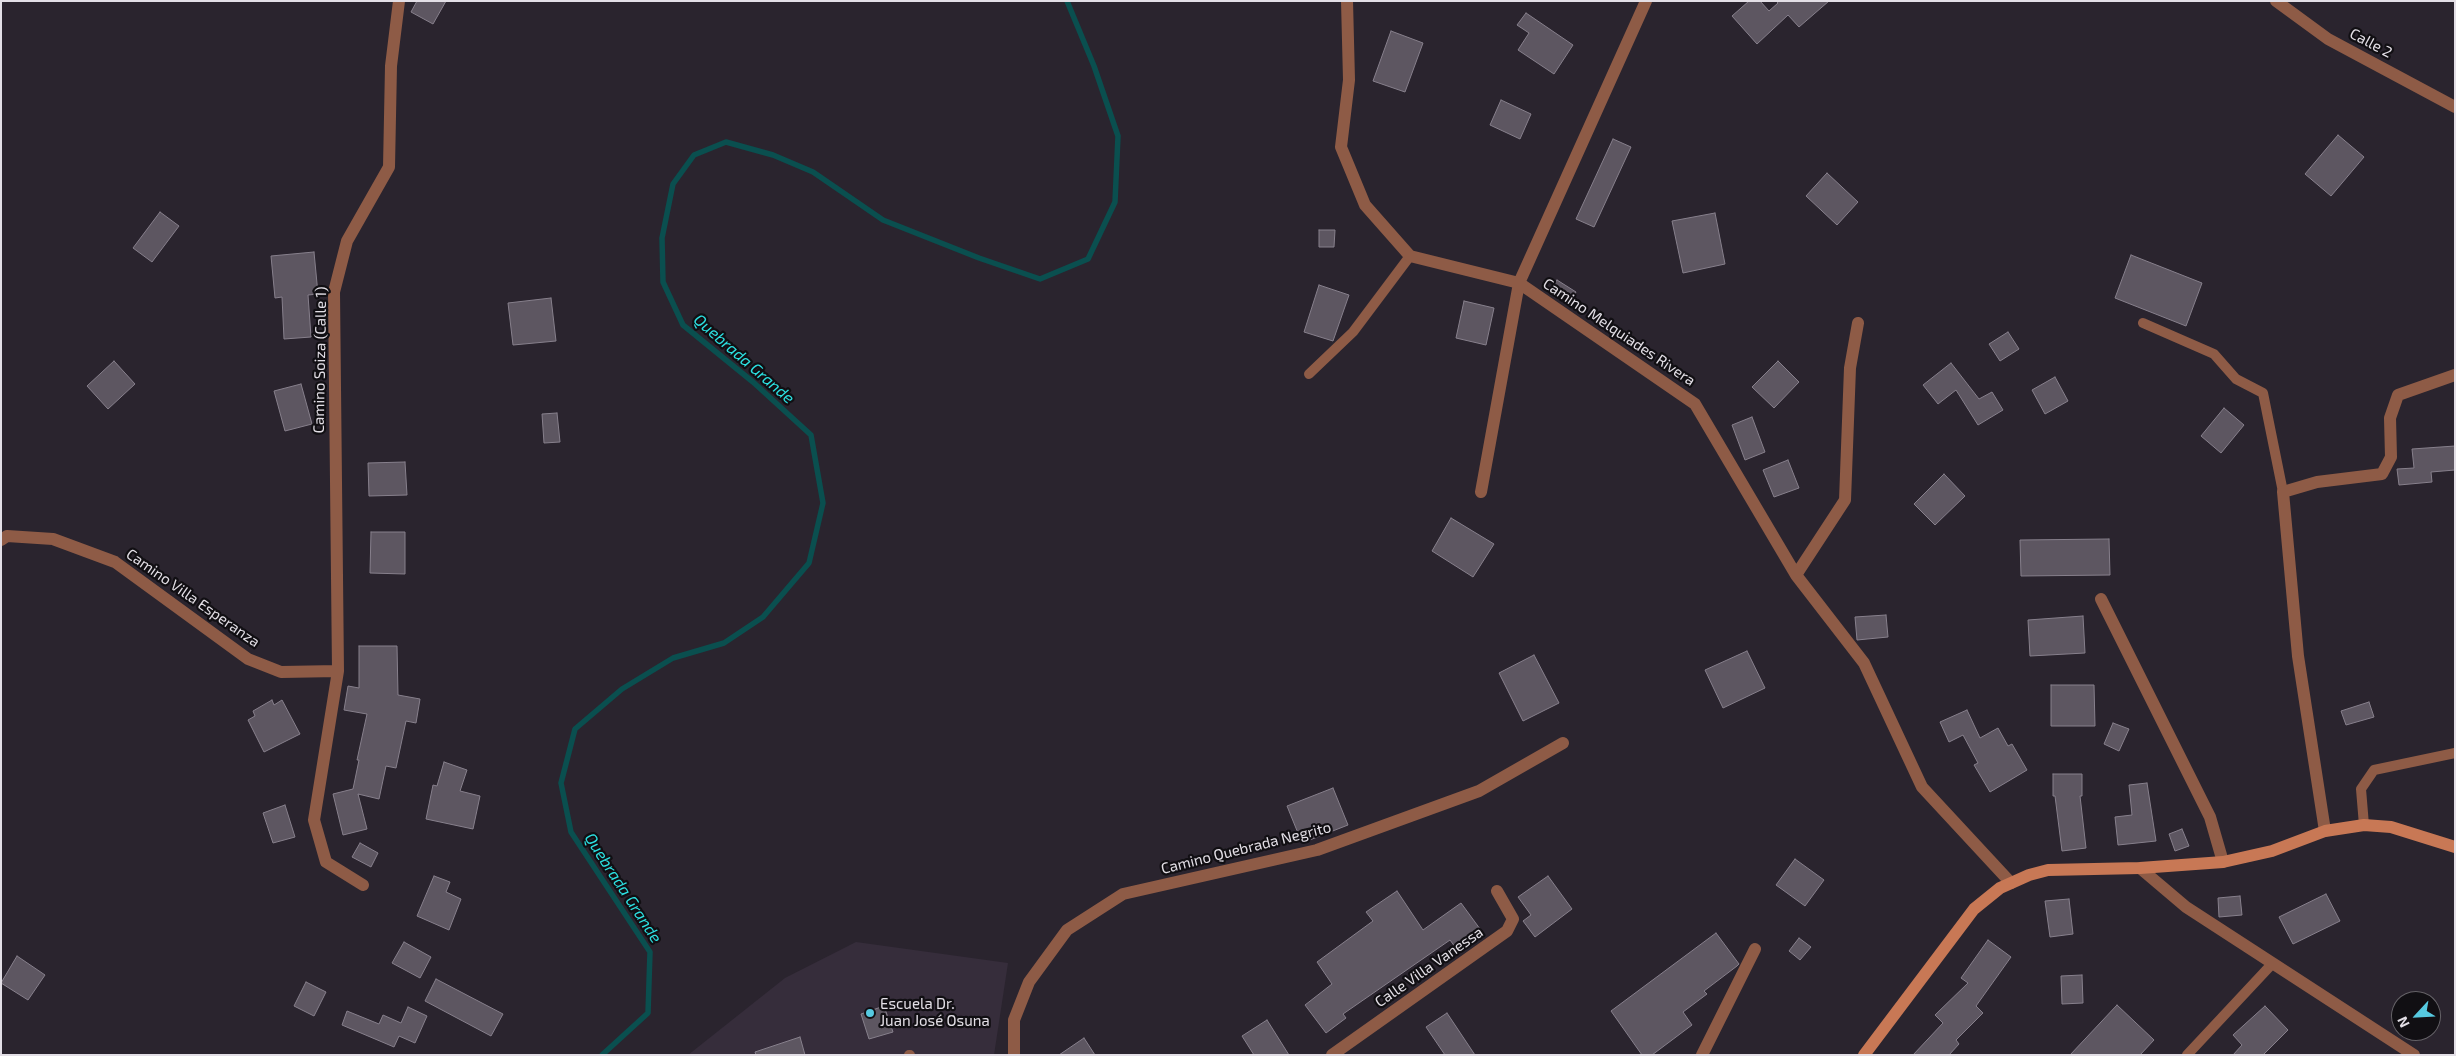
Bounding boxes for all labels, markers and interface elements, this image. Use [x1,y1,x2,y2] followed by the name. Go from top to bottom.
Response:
[2347,24,2395,62] street label: Calle 2
[1539,274,1699,390] street label: Camino Melquiades Rivera
[310,286,330,434] street label: Camino Soiza (Calle 1)
[690,310,798,408] water label: Quebrada Grande
[123,545,263,651] street label: Camino Villa Esperanza
[1159,818,1333,878] street label: Camino Quebrada Negrito
[580,829,666,947] water label: Quebrada Grande
[1372,923,1486,1011] street label: Calle Villa Vanessa
[2391,991,2441,1041] north arrow
[880,995,990,1030] place label: Escuela Dr. Juan José Osuna
[864,1007,876,1019] marker: Escuela Dr. Juan José Osuna
[2393,1014,2413,1030] text: N

